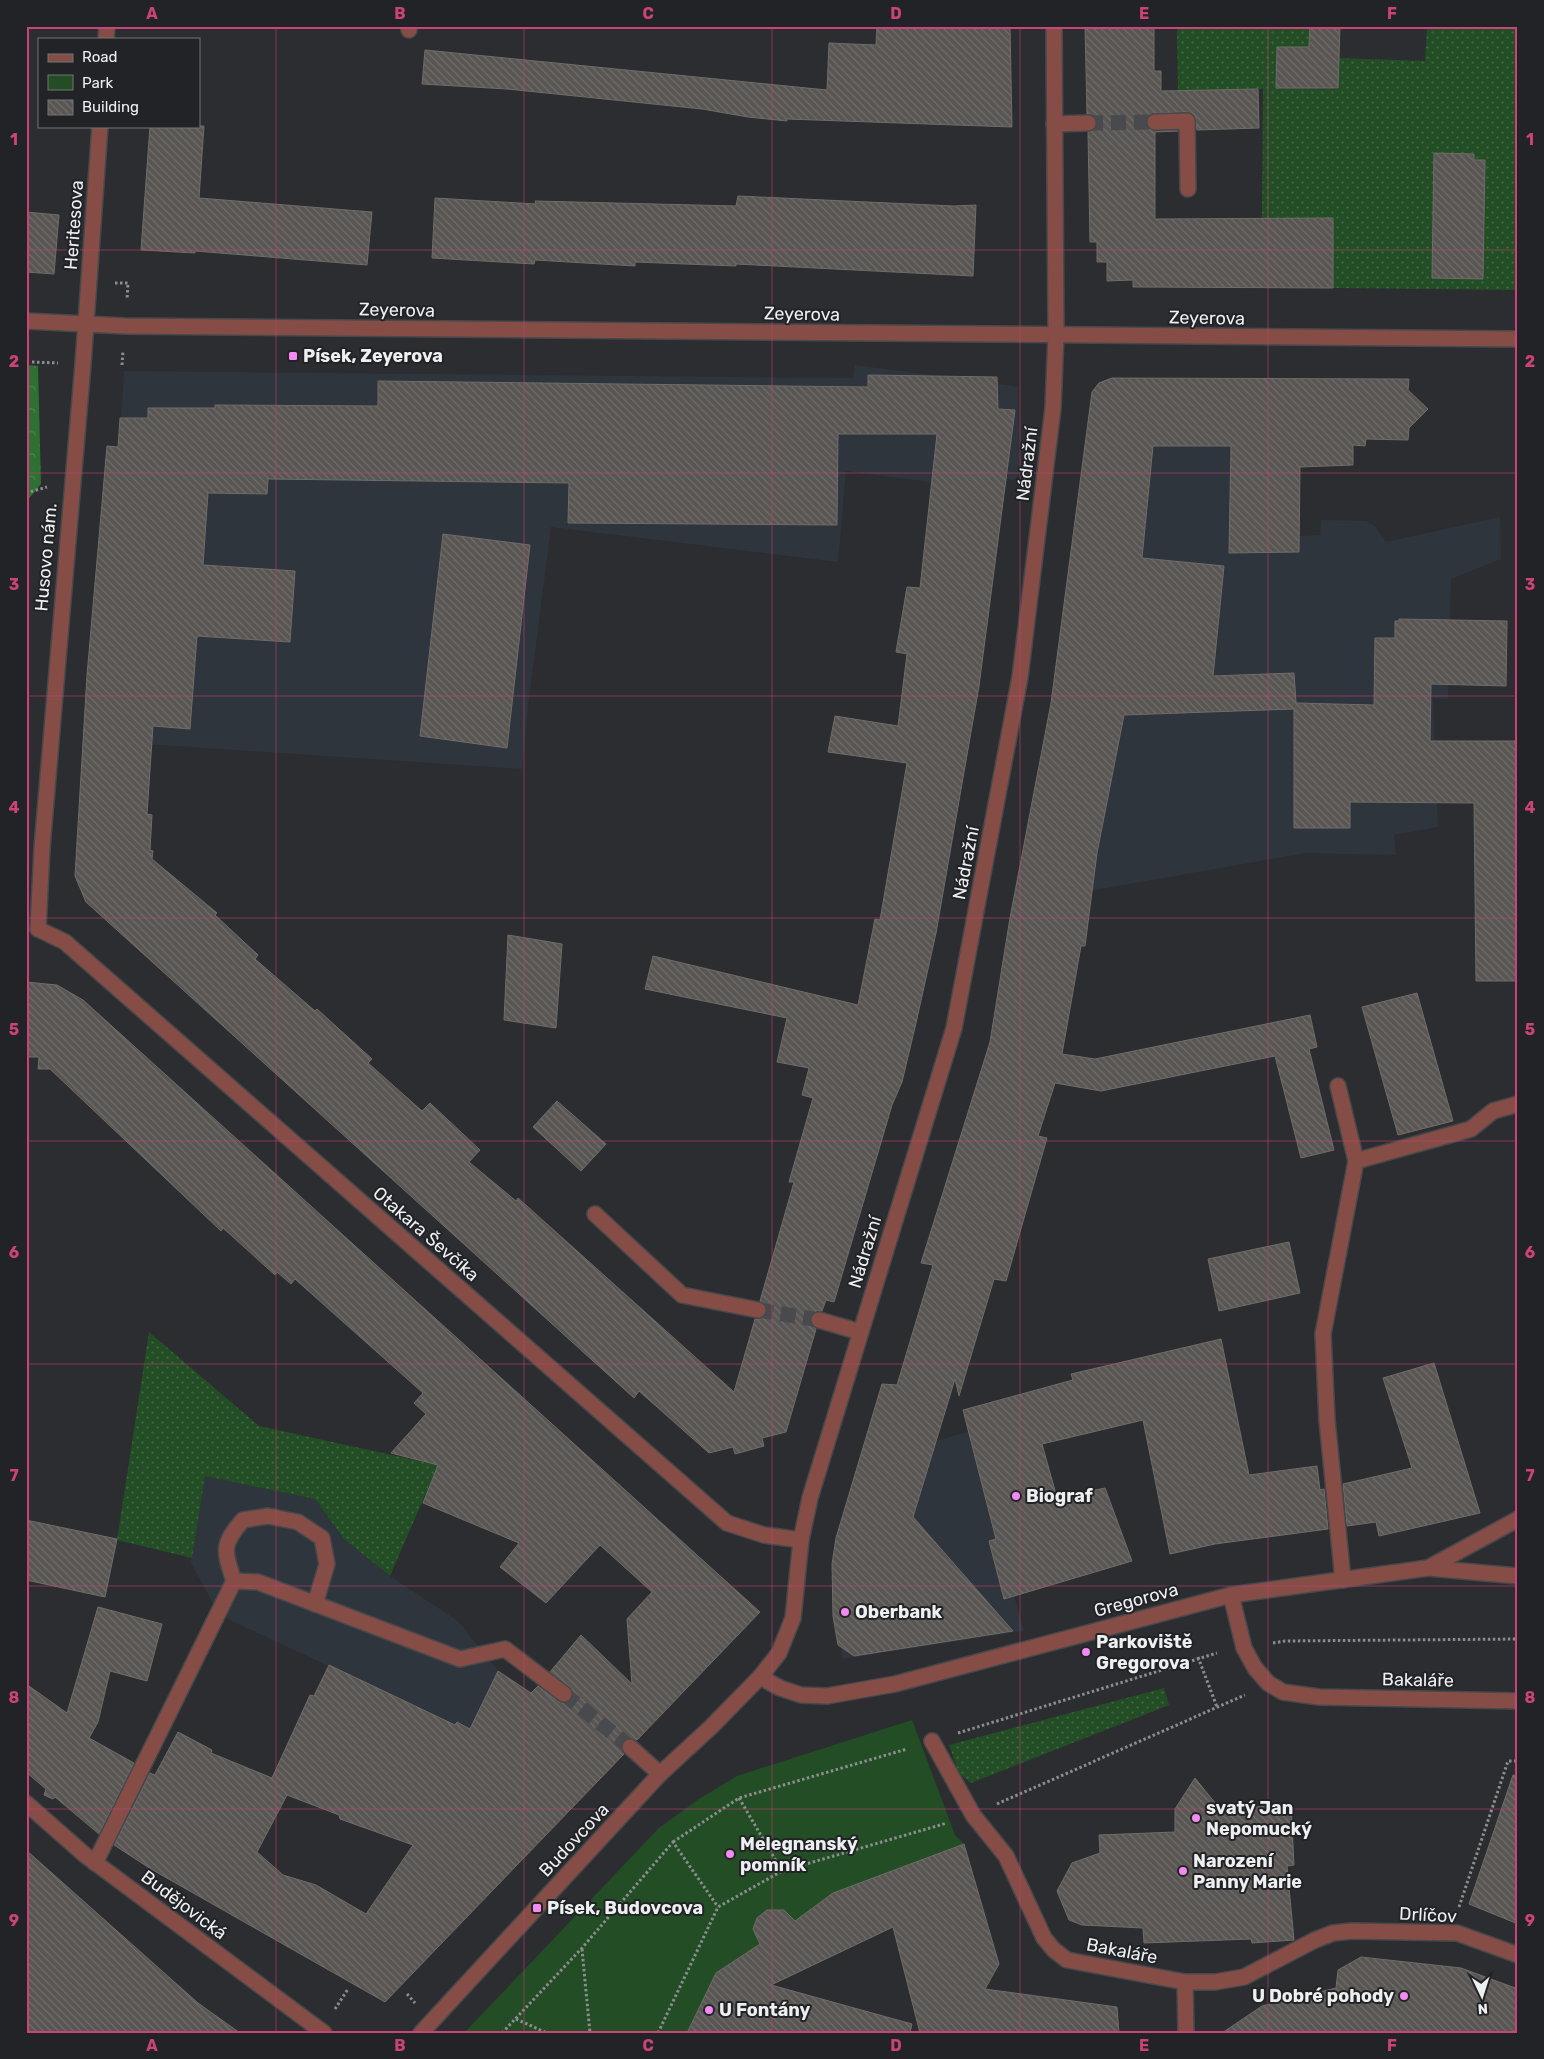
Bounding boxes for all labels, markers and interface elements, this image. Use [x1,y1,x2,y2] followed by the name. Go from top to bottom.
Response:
[146,4,158,23] text: A
[394,4,406,23] text: B
[642,4,654,23] text: C
[890,4,902,23] text: D
[1139,4,1149,23] text: E
[1387,4,1397,23] text: F
[38,38,200,128] legend
[82,48,118,66] text: Road
[82,74,113,92] text: Park
[82,98,139,116] text: Building
[10,130,18,149] text: 1
[1526,130,1534,149] text: 1
[60,179,88,271] street label: Heritesova
[359,298,435,322] street label: Zeyerova
[764,302,840,326] street label: Zeyerova
[1169,306,1245,330] street label: Zeyerova
[303,345,443,367] place label: Písek, Zeyerova
[287,350,299,362] marker: Písek, Zeyerova
[9,352,19,371] text: 2
[1525,352,1535,371] text: 2
[1012,424,1043,502] street label: Nádražní
[30,502,62,612] street label: Husovo nám.
[9,575,19,594] text: 3
[1525,575,1535,594] text: 3
[9,798,20,817] text: 4
[1525,798,1536,817] text: 4
[948,823,984,902] street label: Nádražní
[9,1020,19,1039] text: 5
[1525,1020,1535,1039] text: 5
[369,1182,483,1286] street label: Otakara Ševčíka
[844,1212,887,1291] street label: Nádražní
[9,1243,19,1262] text: 6
[1525,1243,1535,1262] text: 6
[9,1466,19,1485] text: 7
[1525,1466,1535,1485] text: 7
[1026,1485,1093,1507] place label: Biograf
[1010,1490,1022,1502] marker: Biograf
[1091,1578,1181,1622] street label: Gregorova
[855,1601,943,1623] place label: Oberbank
[839,1606,851,1618] marker: Oberbank
[1096,1631,1193,1674] place label: Parkoviště Gregorova
[1080,1646,1092,1658] marker: Parkoviště Gregorova
[1382,1668,1454,1692] street label: Bakaláře
[9,1688,20,1707] text: 8
[1525,1688,1536,1707] text: 8
[1206,1797,1312,1840] place label: svatý Jan Nepomucký
[534,1799,614,1881] street label: Budovcova
[1190,1812,1202,1824] marker: svatý Jan Nepomucký
[740,1833,858,1876] place label: Melegnanský pomník
[724,1848,736,1860] marker: Melegnanský pomník
[1193,1850,1302,1893] place label: Narození Panny Marie
[1177,1865,1189,1877] marker: Narození Panny Marie
[137,1866,231,1944] street label: Budějovická
[547,1897,703,1919] place label: Písek, Budovcova
[531,1902,543,1914] marker: Písek, Budovcova
[1399,1903,1457,1928] street label: Drlíčov
[9,1911,19,1930] text: 9
[1525,1911,1535,1930] text: 9
[1085,1933,1159,1969] street label: Bakaláře
[1456,1972,1506,2022] north arrow
[1252,1985,1394,2007] place label: U Dobré pohody
[1398,1990,1410,2002] marker: U Dobré pohody
[719,1999,811,2021] place label: U Fontány
[1477,2000,1488,2017] text: N
[703,2004,715,2016] marker: U Fontány
[146,2036,158,2055] text: A
[394,2036,406,2055] text: B
[642,2036,654,2055] text: C
[890,2036,902,2055] text: D
[1139,2036,1149,2055] text: E
[1387,2036,1397,2055] text: F

